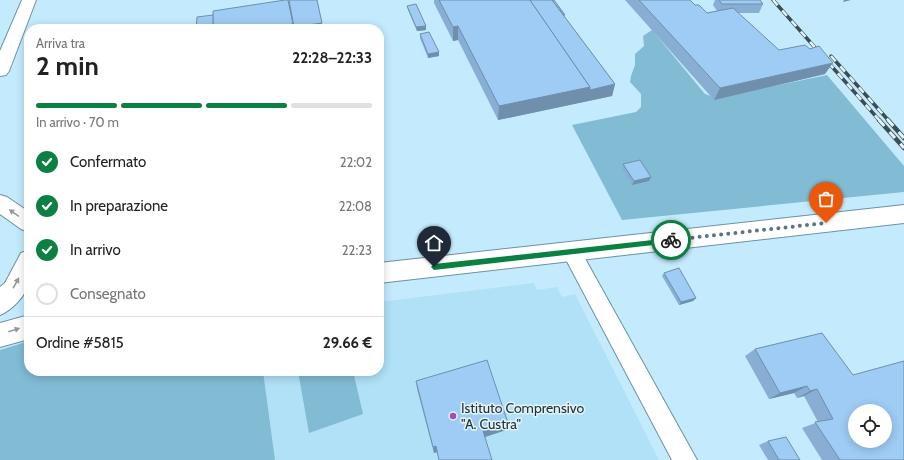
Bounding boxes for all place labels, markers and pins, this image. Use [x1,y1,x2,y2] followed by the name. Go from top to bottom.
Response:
[809,182,843,223] pin
[417,226,451,267] pin
[461,399,584,433] place label: Istituto Comprensivo "A. Custra"
[448,411,458,421] marker: Istituto Comprensivo "A. Custra"

